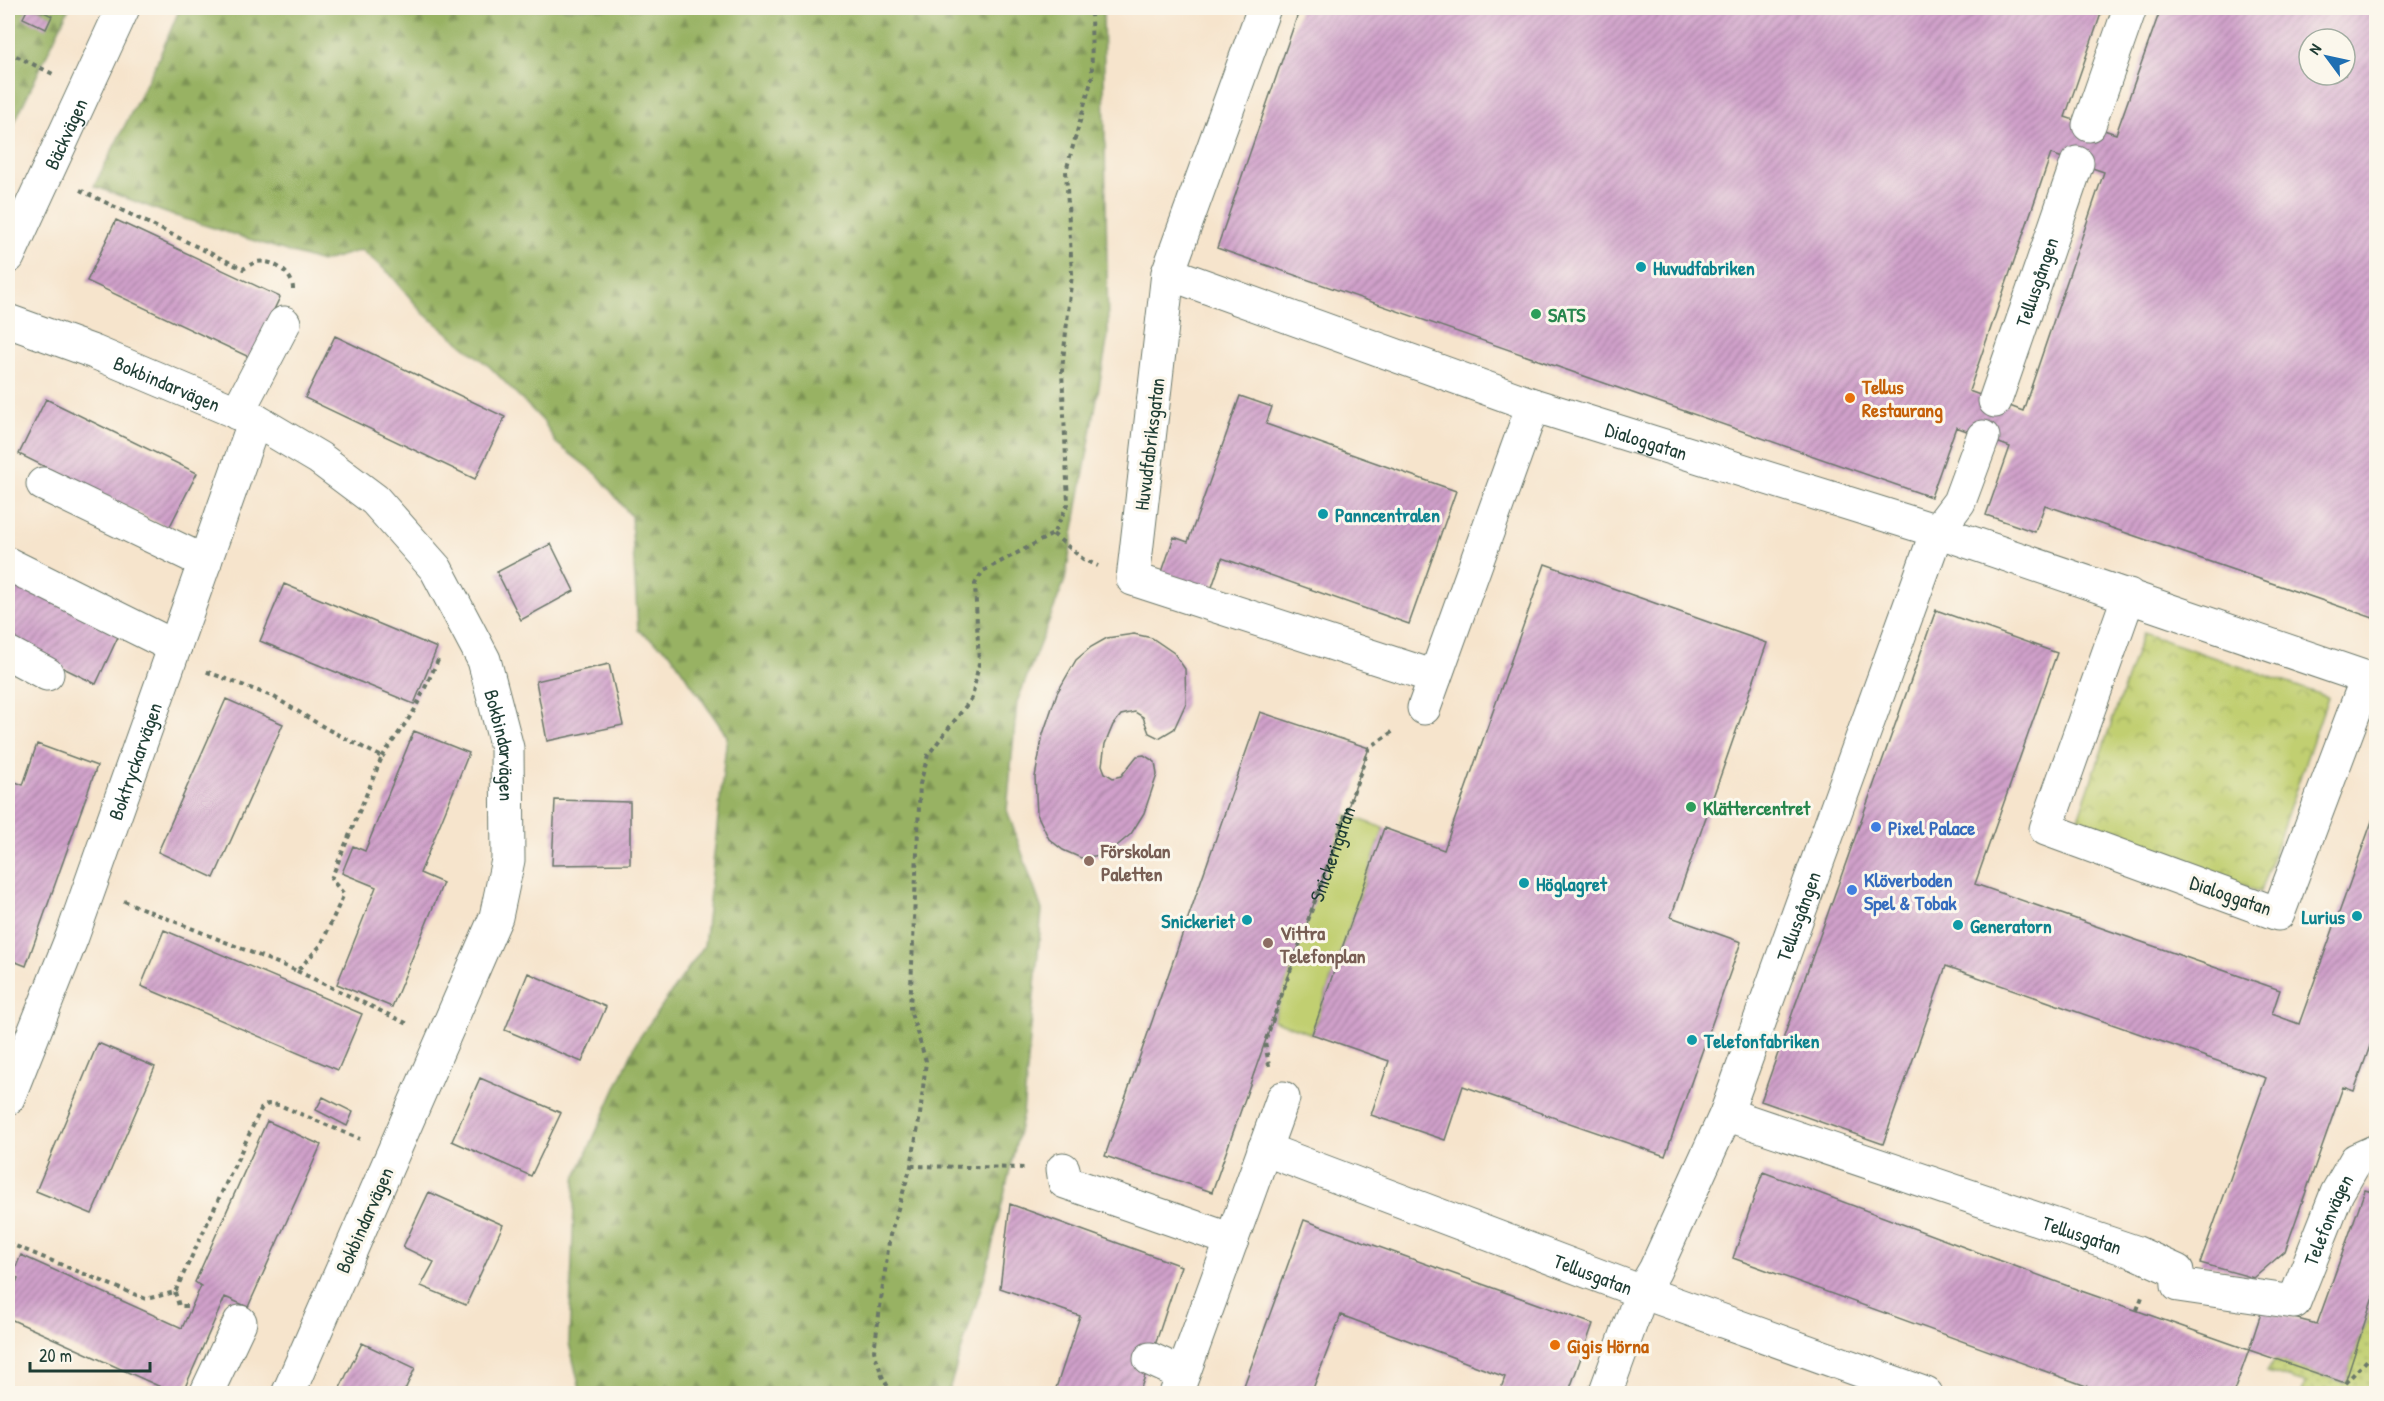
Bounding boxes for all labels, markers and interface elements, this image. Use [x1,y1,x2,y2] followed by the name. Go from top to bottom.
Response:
[2297,27,2357,87] north arrow
[2303,39,2326,58] text: N
[37,93,93,174] street label: Bäckvägen
[2008,233,2064,330] street label: Tellusgången
[1653,254,1755,281] place label: Huvudfabriken
[1634,260,1648,274] marker: Huvudfabriken
[1548,301,1586,328] place label: SATS
[1529,307,1543,321] marker: SATS
[110,348,225,417] street label: Bokbindarvägen
[1861,373,1943,424] place label: Tellus Restaurang
[1127,376,1171,512] street label: Huvudfabriksgatan
[1843,391,1857,405] marker: Tellus Restaurang
[1602,415,1691,466] street label: Dialoggatan
[1335,501,1440,528] place label: Panncentralen
[1316,507,1330,521] marker: Panncentralen
[479,686,521,801] street label: Bokbindarvägen
[101,698,168,823] street label: Boktryckarvägen
[1703,794,1811,821] place label: Klättercentret
[1684,800,1698,814] marker: Klättercentret
[1302,802,1361,905] street label: Snickerigatan
[1888,814,1975,841] place label: Pixel Palace
[1869,820,1883,834] marker: Pixel Palace
[1100,837,1171,887] place label: Förskolan Paletten
[1082,854,1096,868] marker: Förskolan Paletten
[1864,866,1957,917] place label: Klöverboden Spel & Tobak
[1769,868,1826,965] street label: Tellusgången
[2187,868,2275,922] street label: Dialoggatan
[1536,870,1608,898] place label: Höglagret
[1517,876,1531,890] marker: Höglagret
[1845,883,1859,897] marker: Klöverboden Spel & Tobak
[2302,903,2345,930] place label: Lurius
[1161,907,1236,934] place label: Snickeriet
[2350,909,2364,923] marker: Lurius
[1970,912,2052,939] place label: Generatorn
[1240,913,1254,927] marker: Snickeriet
[1951,918,1965,932] marker: Generatorn
[1279,919,1366,970] place label: Vittra Telefonplan
[1261,936,1275,950] marker: Vittra Telefonplan
[1703,1027,1820,1054] place label: Telefonfabriken
[1685,1033,1699,1047] marker: Telefonfabriken
[329,1163,399,1277] street label: Bokbindarvägen
[2296,1169,2359,1269] street label: Telefonvägen
[2039,1208,2126,1260] street label: Tellusgatan
[1550,1246,1636,1301] street label: Tellusgatan
[1567,1332,1649,1360] place label: Gigis Hörna
[30,1335,150,1373] scale bar
[1548,1338,1562,1352] marker: Gigis Hörna
[39,1343,72,1368] text: 20 m

